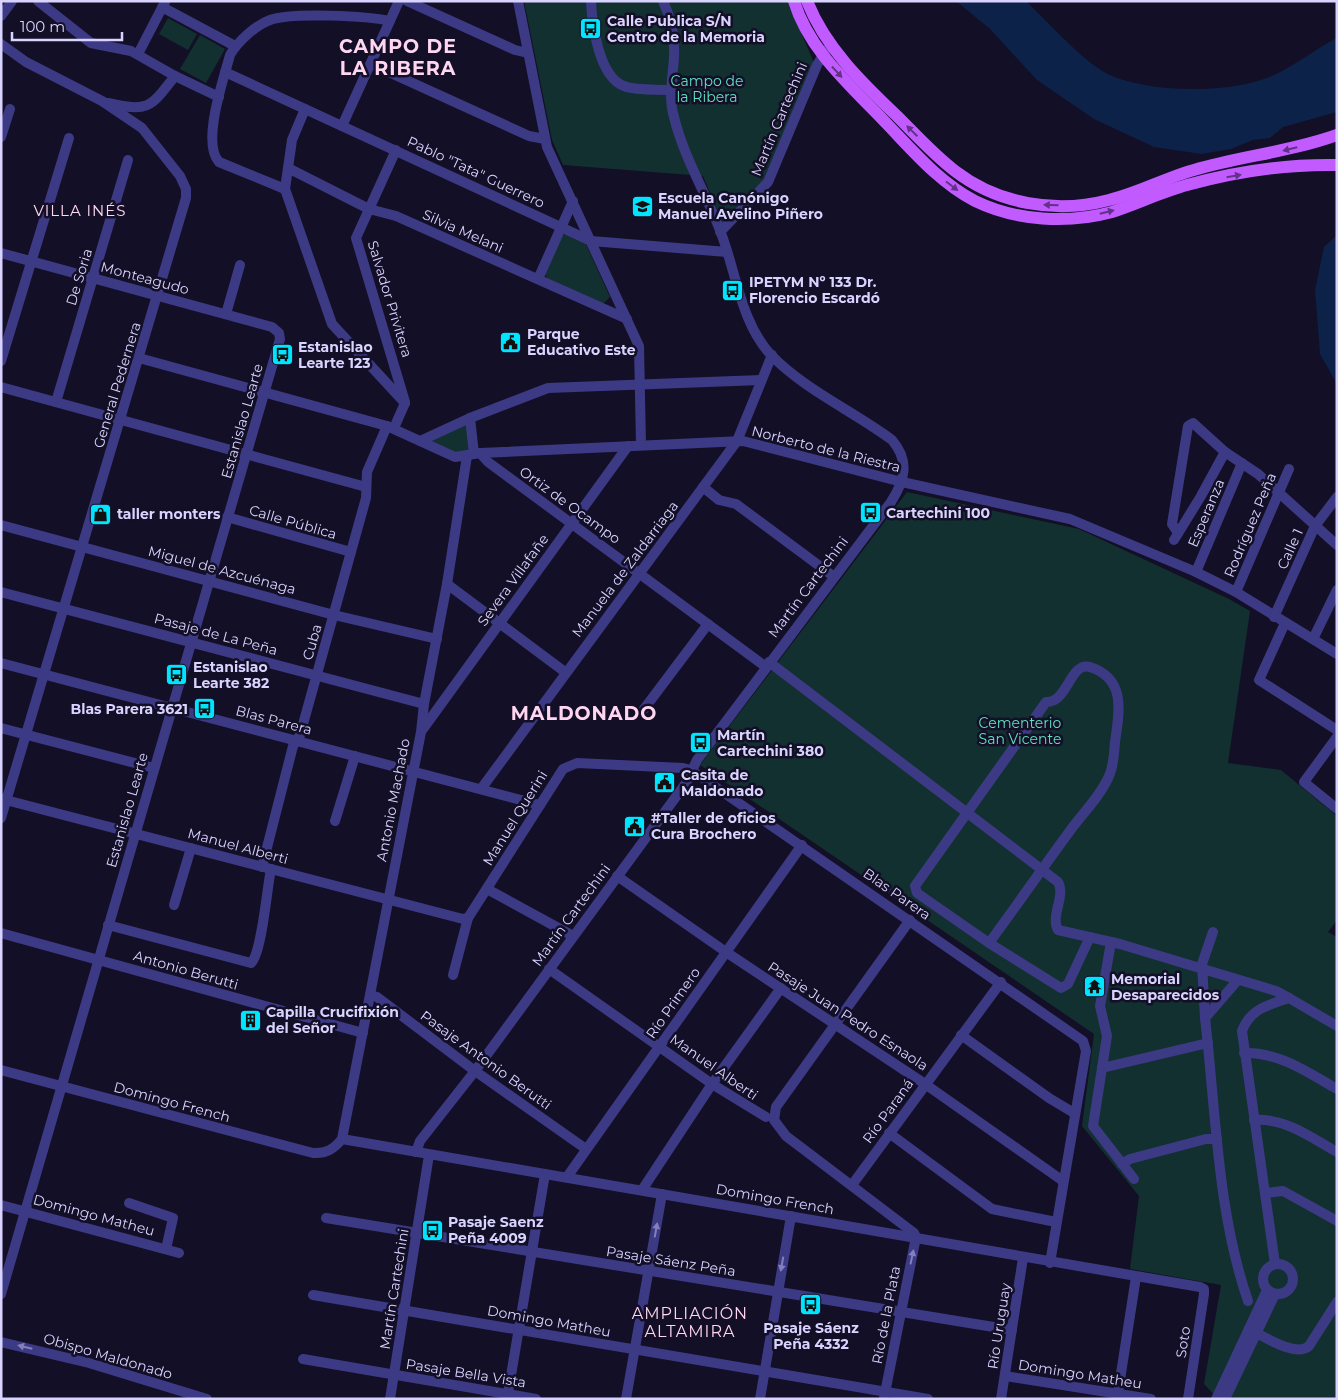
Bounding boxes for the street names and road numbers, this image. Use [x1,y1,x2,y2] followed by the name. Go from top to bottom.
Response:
[747,59,811,179] street label: Martín Cartechini
[404,132,548,212] street label: Pablo "Tata" Guerrero
[420,205,506,257] street label: Silvia Melani
[364,238,416,360] street label: Salvador Privitera
[62,246,96,308] street label: De Soria
[99,258,191,299] street label: Monteagudo
[89,320,145,450] street label: General Pedernera
[217,361,267,481] street label: Estanislao Learte
[750,422,902,476] street label: Norberto de la Riestra
[516,462,624,548] street label: Ortiz de Ocampo
[1220,470,1280,580] street label: Rodríguez Peña
[1184,476,1228,550] street label: Esperanza
[568,497,682,641] street label: Manuela de Zaldarriaga
[247,501,339,543] street label: Calle Pública
[1273,526,1307,572] street label: Calle 1
[474,530,552,630] street label: Severa Villafañe
[764,533,852,641] street label: Martín Cartechini
[146,542,298,598] street label: Miguel de Azcuénaga
[152,609,280,659] street label: Pasaje de La Peña
[298,622,326,662] street label: Cuba
[234,701,314,739] street label: Blas Parera
[372,737,414,863] street label: Antonio Machado
[102,750,152,870] street label: Estanislao Learte
[479,767,551,869] street label: Manuel Querini
[186,824,290,868] street label: Manuel Alberti
[528,860,614,970] street label: Martín Cartechini
[860,864,934,924] street label: Blas Parera
[131,946,241,994] street label: Antonio Berutti
[765,957,931,1075] street label: Pasaje Juan Pedro Esnaola
[642,964,704,1042] street label: Río Primero
[417,1006,555,1114] street label: Pasaje Antonio Berutti
[666,1030,762,1104] street label: Manuel Alberti
[859,1075,917,1147] street label: Río Paraná
[112,1078,232,1126] street label: Domingo French
[714,1180,836,1218] street label: Domingo French
[31,1190,157,1240] street label: Domingo Matheu
[376,1227,412,1351] street label: Martín Cartechini
[605,1242,737,1280] street label: Pasaje Sáenz Peña
[868,1265,904,1365] street label: Río de la Plata
[983,1281,1015,1370] street label: Río Uruguay
[486,1301,612,1341] street label: Domingo Matheu
[1172,1325,1194,1359] street label: Soto
[41,1329,175,1383] street label: Obispo Maldonado
[405,1355,527,1391] street label: Pasaje Bella Vista
[1017,1355,1143,1393] street label: Domingo Matheu

